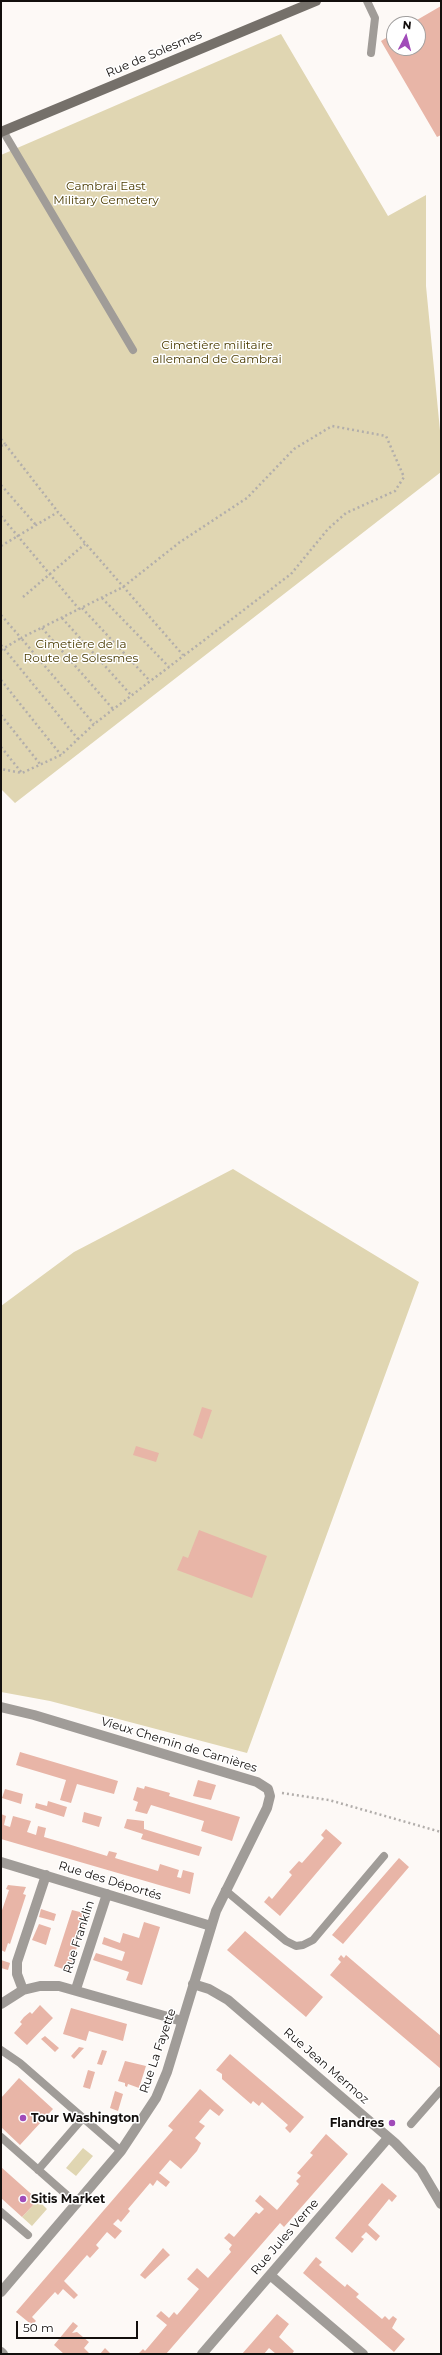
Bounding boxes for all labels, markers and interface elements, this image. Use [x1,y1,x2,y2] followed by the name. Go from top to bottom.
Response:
[386,16,426,56] north arrow
[402,18,412,32] text: N
[104,27,204,81] street label: Rue de Solesmes
[53,179,159,207] park label: Cambrai East Military Cemetery
[152,338,282,366] park label: Cimetière militaire allemand de Cambrai
[24,637,138,665] park label: Cimetière de la Route de Solesmes
[99,1714,259,1776] street label: Vieux Chemin de Carnières
[57,1858,163,1904] street label: Rue des Déportés
[60,1899,98,1975] street label: Rue Franklin
[137,2007,179,2095] street label: Rue La Fayette
[280,2025,372,2107] street label: Rue Jean Mermoz
[31,2111,139,2125] place label: Tour Washington
[18,2113,28,2123] marker: Tour Washington
[330,2116,384,2130] place label: Flandres
[387,2118,397,2128] marker: Flandres
[31,2192,105,2206] place label: Sitis Market
[18,2194,28,2204] marker: Sitis Market
[248,2196,322,2278] street label: Rue Jules Verne
[18,2313,140,2339] scale bar
[23,2320,54,2335] text: 50 m

